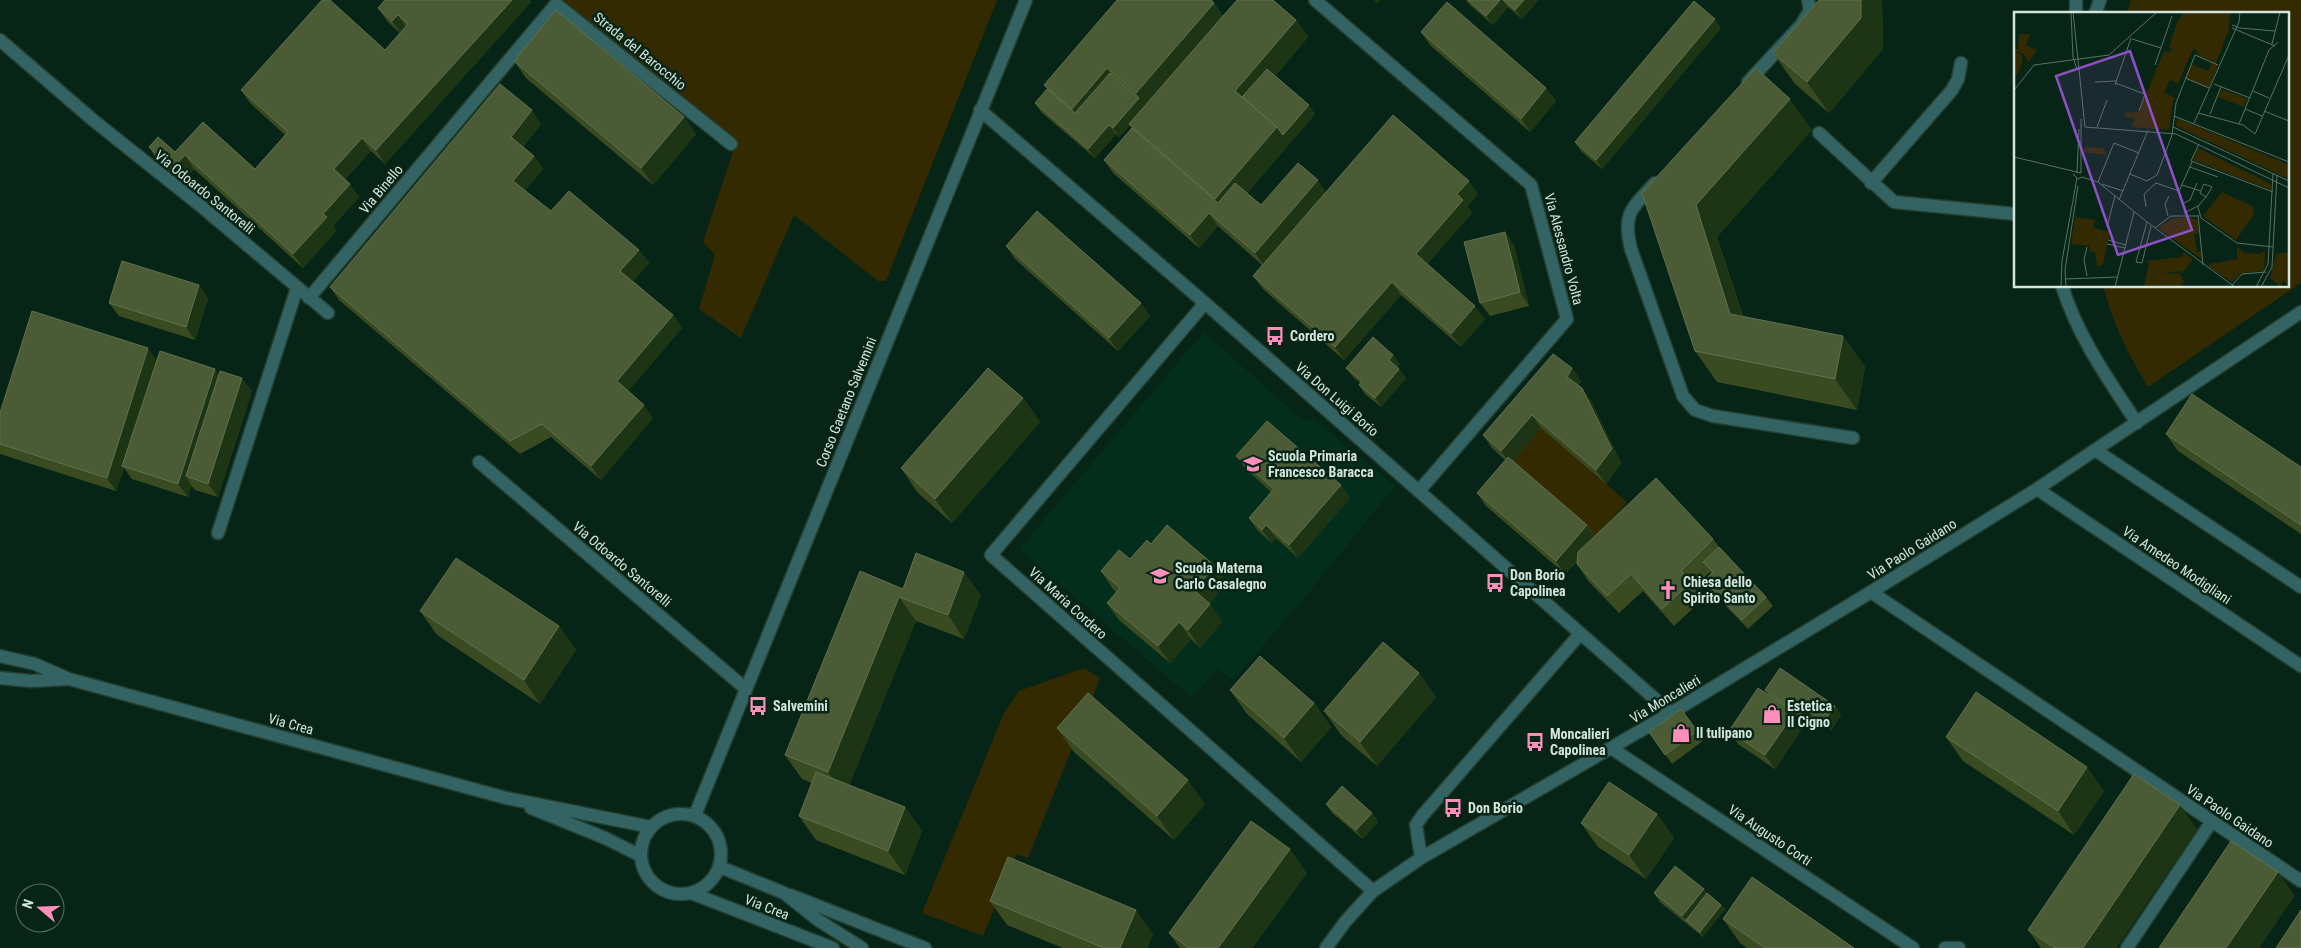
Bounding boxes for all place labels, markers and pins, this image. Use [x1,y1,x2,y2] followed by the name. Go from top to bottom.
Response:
[1264,325,1286,347] bus stop icon: Cordero
[1290,328,1334,344] place label: Cordero
[1268,448,1374,480] place label: Scuola Primaria Francesco Baracca
[1242,453,1264,475] school or university icon: Scuola Primaria Francesco Baracca
[1175,560,1267,592] place label: Scuola Materna Carlo Casalegno
[1149,565,1171,587] school or university icon: Scuola Materna Carlo Casalegno
[1510,567,1566,599] place label: Don Borio Capolinea
[1484,572,1506,594] bus stop icon: Don Borio Capolinea
[1683,574,1756,606] place label: Chiesa dello Spirito Santo
[1657,579,1679,601] church icon: Chiesa dello Spirito Santo
[747,695,769,717] bus stop icon: Salvemini
[773,698,828,714] place label: Salvemini
[1787,698,1832,730] place label: Estetica Il Cigno
[1761,703,1783,725] shop icon: Estetica Il Cigno
[1670,722,1692,744] shop icon: Il tulipano
[1696,725,1752,741] place label: Il tulipano
[1550,726,1609,758] place label: Moncalieri Capolinea
[1524,731,1546,753] bus stop icon: Moncalieri Capolinea
[1442,797,1464,819] bus stop icon: Don Borio
[1468,800,1523,816] place label: Don Borio

